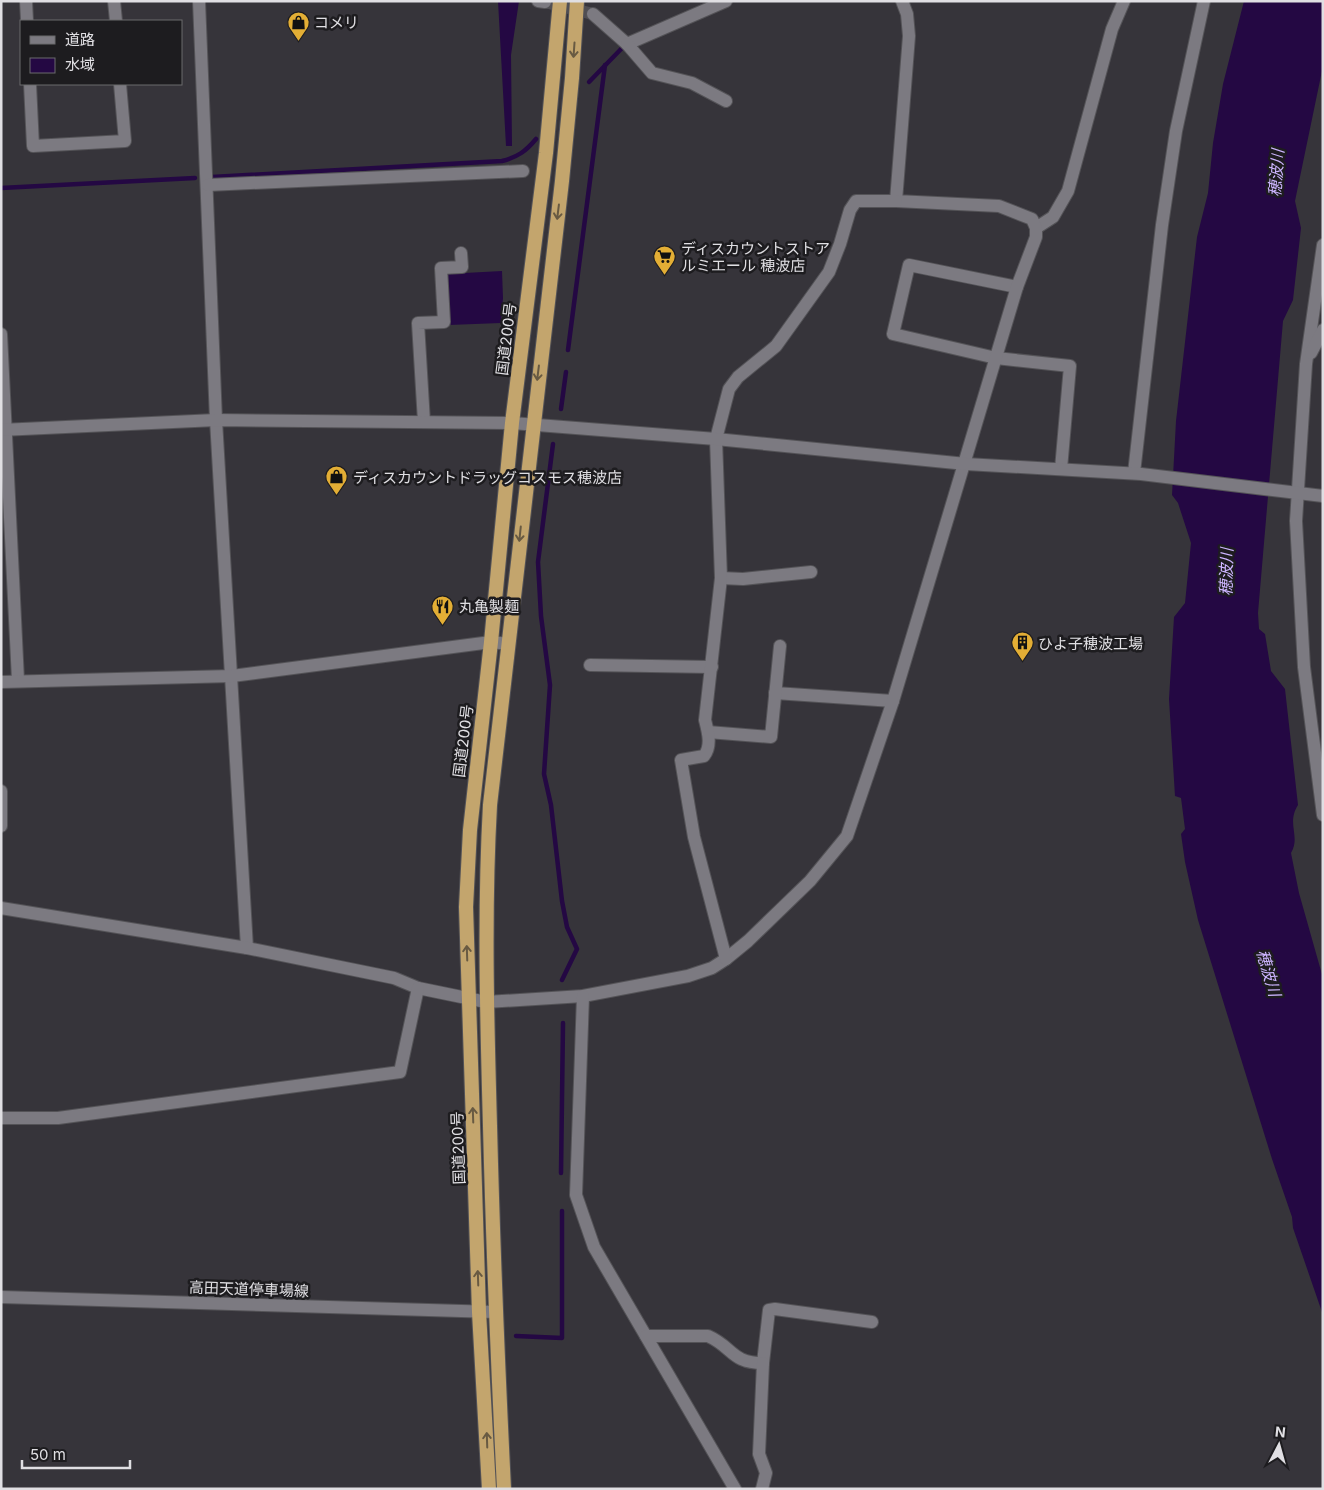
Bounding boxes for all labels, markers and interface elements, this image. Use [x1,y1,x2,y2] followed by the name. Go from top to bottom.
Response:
[286,10,310,41] shop icon: コメリ
[314,13,359,32] place label: コメリ
[20,20,182,85] legend
[65,30,95,49] text: 道路
[570,42,579,58] one-way arrow
[65,55,95,74] text: 水域
[1264,146,1288,198] water label: 穂波川
[553,203,563,219] one-way arrow
[681,239,830,275] place label: ディスカウントストア ルミエール 穂波店
[653,245,677,276] supermarket icon: ディスカウントストア ルミエール 穂波店
[492,302,520,376] street label: 国道200号
[533,365,543,381] one-way arrow
[325,465,349,496] shop icon: ディスカウントドラッグコスモス穂波店
[353,468,622,487] place label: ディスカウントドラッグコスモス穂波店
[516,526,525,542] one-way arrow
[1216,546,1236,596] water label: 穂波川
[431,594,455,625] restaurant icon: 丸亀製麺
[459,597,519,616] place label: 丸亀製麺
[1010,631,1034,662] building icon: ひよ子穂波工場
[1038,634,1143,653] place label: ひよ子穂波工場
[449,704,477,778] street label: 国道200号
[463,945,472,961] one-way arrow
[1253,947,1286,1001] water label: 穂波川
[468,1108,477,1124] one-way arrow
[447,1111,469,1185] street label: 国道200号
[474,1270,483,1286] one-way arrow
[189,1277,309,1301] street label: 高田天道停車場線
[1254,1420,1304,1470] north arrow
[1274,1423,1287,1441] text: N
[482,1432,492,1448] one-way arrow
[22,1438,130,1470] scale bar
[30,1445,66,1464] text: 50 m

